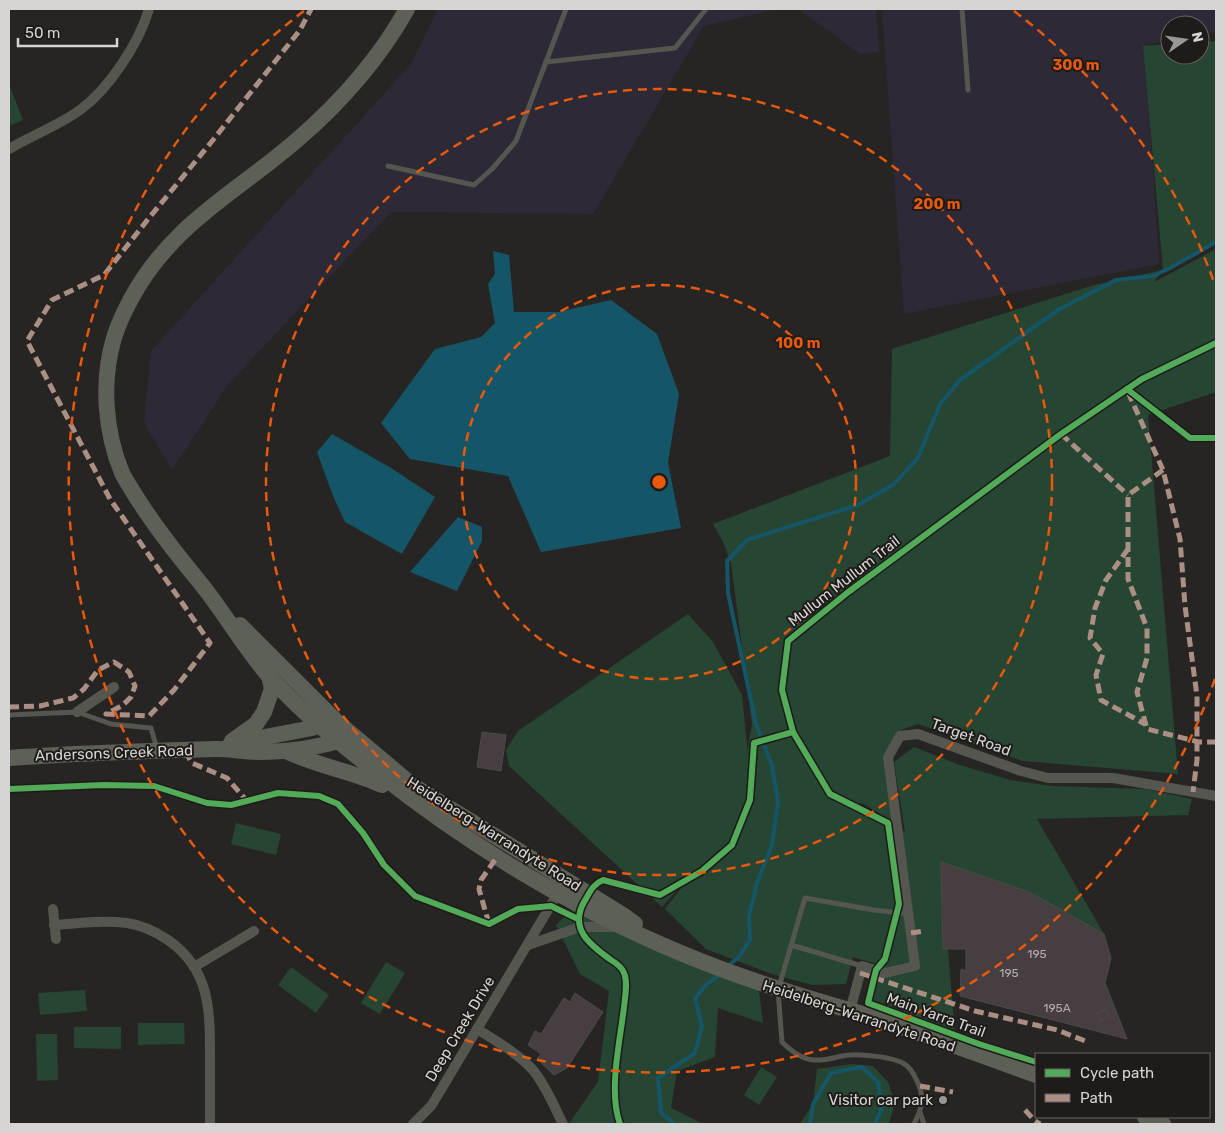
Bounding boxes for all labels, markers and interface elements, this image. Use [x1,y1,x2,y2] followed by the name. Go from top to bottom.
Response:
[18,15,116,47] scale bar
[1160,15,1210,65] north arrow
[25,24,60,42] text: 50 m
[1188,30,1207,44] text: N
[1052,56,1100,74] text: 300 m
[913,195,961,213] text: 200 m
[776,334,820,352] text: 100 m
[650,473,668,491] centre of rings
[785,532,903,630] street label: Mullum Mullum Trail
[929,714,1013,760] street label: Target Road
[35,741,193,765] street label: Andersons Creek Road
[404,773,584,895] street label: Heidelberg-Warrandyte Road
[1027,947,1047,961] house number: 195
[999,966,1019,980] house number: 195
[422,973,498,1085] street label: Deep Creek Drive
[760,976,958,1056] street label: Heidelberg-Warrandyte Road
[884,989,988,1041] street label: Main Yarra Trail
[1043,1001,1071,1015] house number: 195A
[1035,1053,1210,1118] legend
[1080,1064,1154,1082] text: Cycle path
[1080,1089,1113,1107] text: Path
[829,1091,933,1109] place label: Visitor car park
[937,1094,949,1106] marker: Visitor car park

